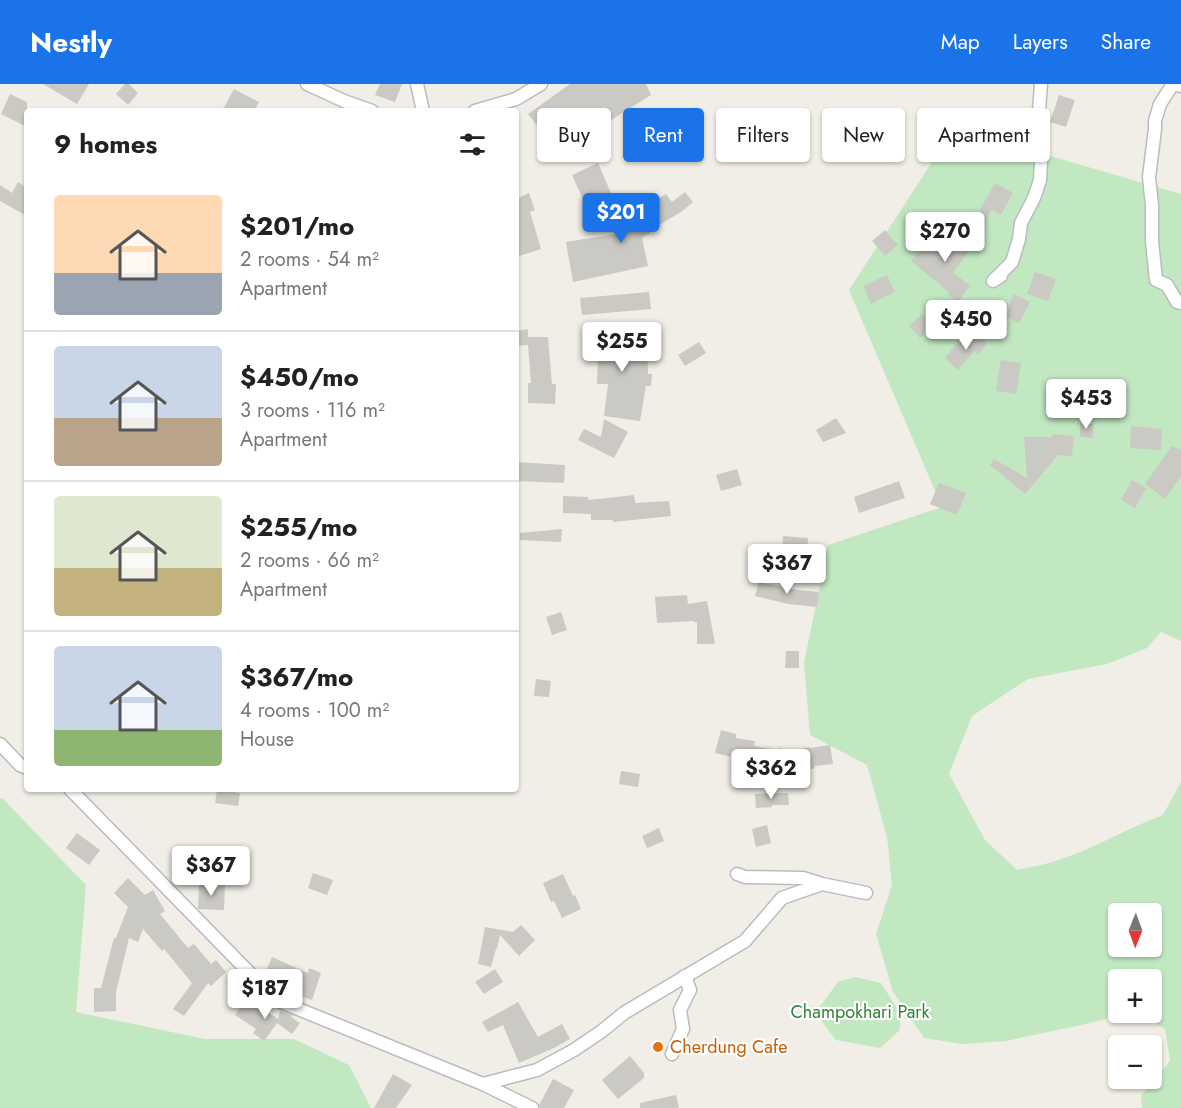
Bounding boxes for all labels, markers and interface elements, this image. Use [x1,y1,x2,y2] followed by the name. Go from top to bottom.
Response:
[30,22,112,63] text: Nestly
[941,27,980,57] text: Map
[1013,27,1068,57] text: Layers
[1101,27,1151,57] text: Share
[537,108,611,162] chip: Buy
[623,108,704,162] chip: Rent
[716,108,810,162] chip: Filters
[822,108,905,162] chip: New
[917,108,1050,162] chip: Apartment
[54,125,157,163] text: 9 homes
[456,128,489,161] icon: filters
[585,193,657,244] pin: $201
[597,198,645,227] text: $201
[240,207,354,245] text: $201/mo
[909,212,981,263] pin: $270
[920,217,970,246] text: $270
[102,219,174,291] icon: home
[240,245,379,274] text: 2 rooms · 54 m²
[240,274,327,303] text: Apartment
[930,300,1002,351] pin: $450
[940,305,992,334] text: $450
[586,322,658,373] pin: $255
[596,327,648,356] text: $255
[240,358,359,396] text: $450/mo
[102,370,174,442] icon: home
[1050,379,1122,430] pin: $453
[1060,384,1112,413] text: $453
[240,396,385,425] text: 3 rooms · 116 m²
[240,425,327,454] text: Apartment
[240,508,357,546] text: $255/mo
[102,520,174,592] icon: home
[751,544,823,595] pin: $367
[240,546,379,575] text: 2 rooms · 66 m²
[762,549,812,578] text: $367
[240,575,327,604] text: Apartment
[240,658,353,696] text: $367/mo
[102,670,174,742] icon: home
[240,696,389,725] text: 4 rooms · 100 m²
[240,725,294,754] text: House
[735,749,807,800] pin: $362
[745,754,797,783] text: $362
[175,846,247,897] pin: $367
[186,851,236,880] text: $367
[1108,903,1162,957] north arrow
[1108,903,1162,1089] map controls
[229,969,301,1020] pin: $187
[1108,969,1162,1023] button: +
[242,974,288,1003] text: $187
[791,999,930,1025] park label: Champokhari Park
[670,1034,787,1060] place label: Cherdung Cafe
[1108,1035,1162,1089] button: −
[651,1040,665,1054] marker: Cherdung Cafe

